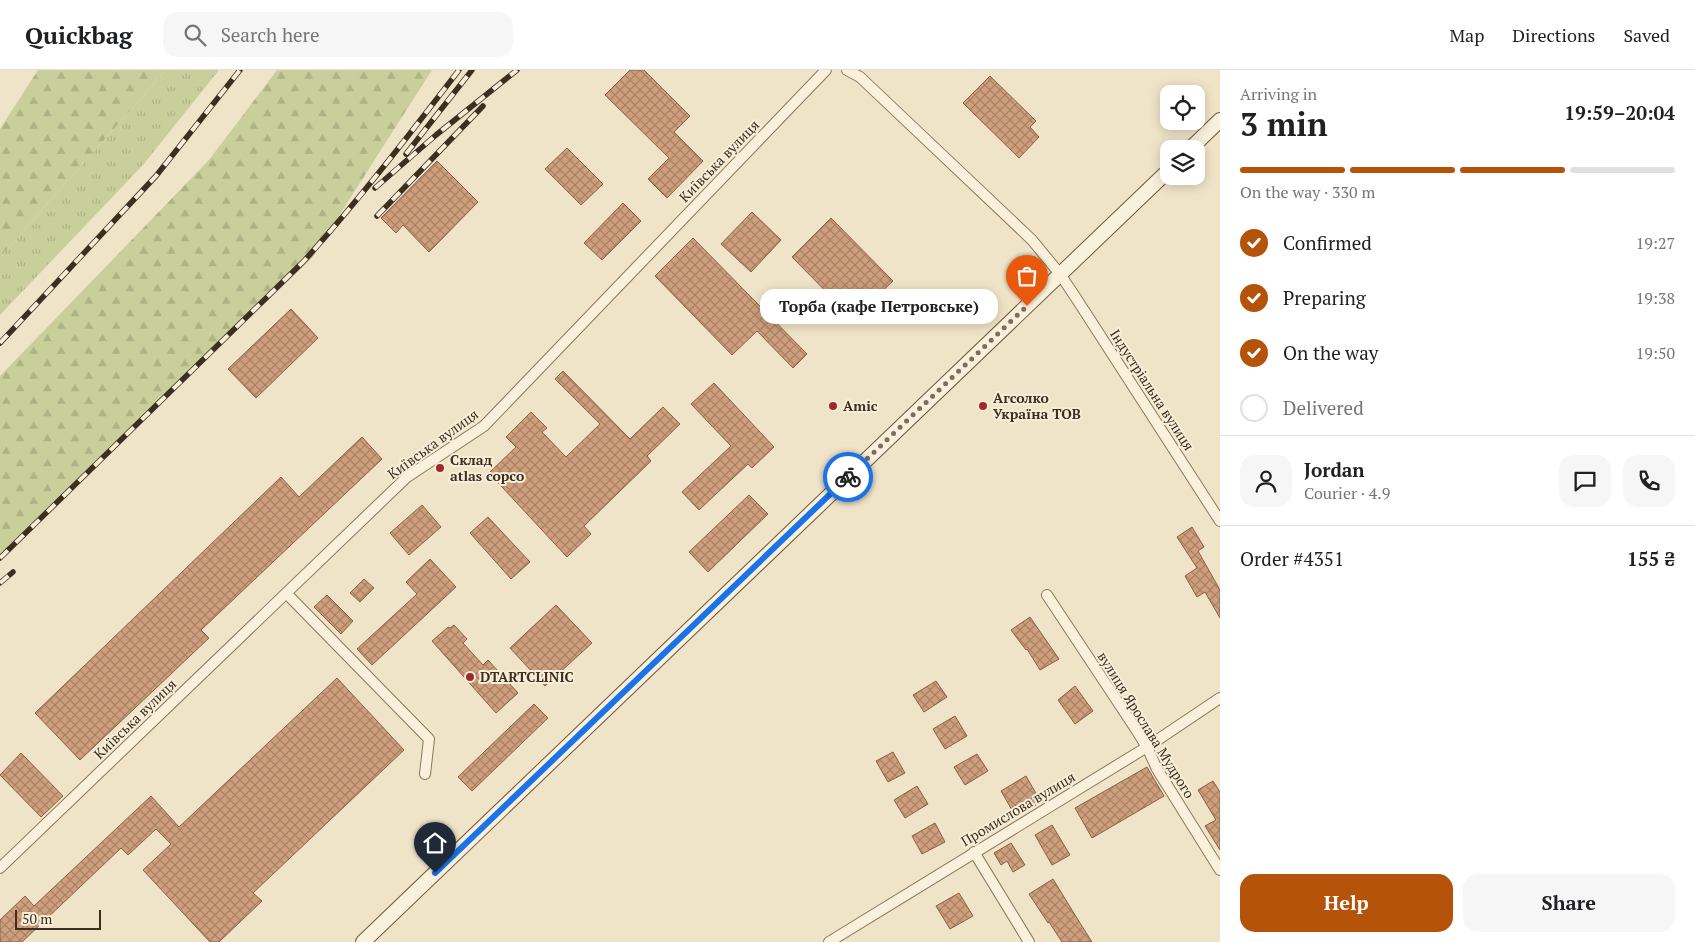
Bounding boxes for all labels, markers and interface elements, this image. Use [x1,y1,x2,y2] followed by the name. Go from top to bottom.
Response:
[163,12,513,57] search box
[25,19,133,51] text: Quickbag
[181,21,209,49] icon: search
[221,22,319,47] text: Search here
[1449,23,1484,47] text: Map
[1512,23,1595,47] text: Directions
[1623,23,1670,47] text: Saved
[1240,83,1317,105] text: Arriving in
[1160,85,1205,185] map controls
[1160,85,1205,130] button: locate
[1564,100,1675,125] text: 19:59–20:04
[1240,103,1328,145] text: 3 min
[674,115,763,206] street label: Київська вулиця
[1160,140,1205,185] button: layers
[1240,181,1375,203] text: On the way · 330 m
[1240,229,1268,257] icon: check
[1283,230,1372,255] text: Confirmed
[1636,232,1675,254] text: 19:27
[1006,255,1048,306] pin
[1013,262,1041,290] icon: bag
[1240,284,1268,312] icon: check
[1283,285,1366,310] text: Preparing
[1636,287,1675,309] text: 19:38
[760,288,997,324] callout: Торба (кафе Петровське)
[779,295,979,317] text: Торба (кафе Петровське)
[1106,325,1199,454] street label: Індустріальна вулиця
[1240,339,1268,367] icon: check
[1283,340,1378,365] text: On the way
[1636,342,1675,364] text: 19:50
[993,388,1081,423] place label: Агсолко Україна ТОВ
[1283,395,1364,420] text: Delivered
[843,396,878,415] place label: Amic
[827,400,839,412] marker: Amic
[977,400,989,412] marker: Агсолко Україна ТОВ
[383,404,482,483] street label: Київська вулиця
[450,450,524,485] place label: Склад atlas copco
[823,452,873,502] courier
[1240,455,1292,507] button: person
[1559,455,1611,507] button: chat
[1623,455,1675,507] button: phone
[1304,457,1365,482] text: Jordan
[434,462,446,474] marker: Склад atlas copco
[834,463,862,491] icon: bike
[1304,482,1390,504] text: Courier · 4.9
[1240,546,1344,571] text: Order #4351
[1627,546,1675,571] text: 155 ₴
[1093,648,1199,802] street label: вулиця Ярослава Мудрого
[480,667,574,686] place label: DTARTCLINIC
[464,671,476,683] marker: DTARTCLINIC
[89,674,180,763] street label: Київська вулиця
[957,767,1078,850] street label: Промислова вулиця
[414,822,456,873] pin
[421,829,449,857] icon: home
[1240,874,1453,932] button: Help
[1463,874,1675,932] button: Share
[15,907,101,930] scale bar
[22,909,52,928] text: 50 m

